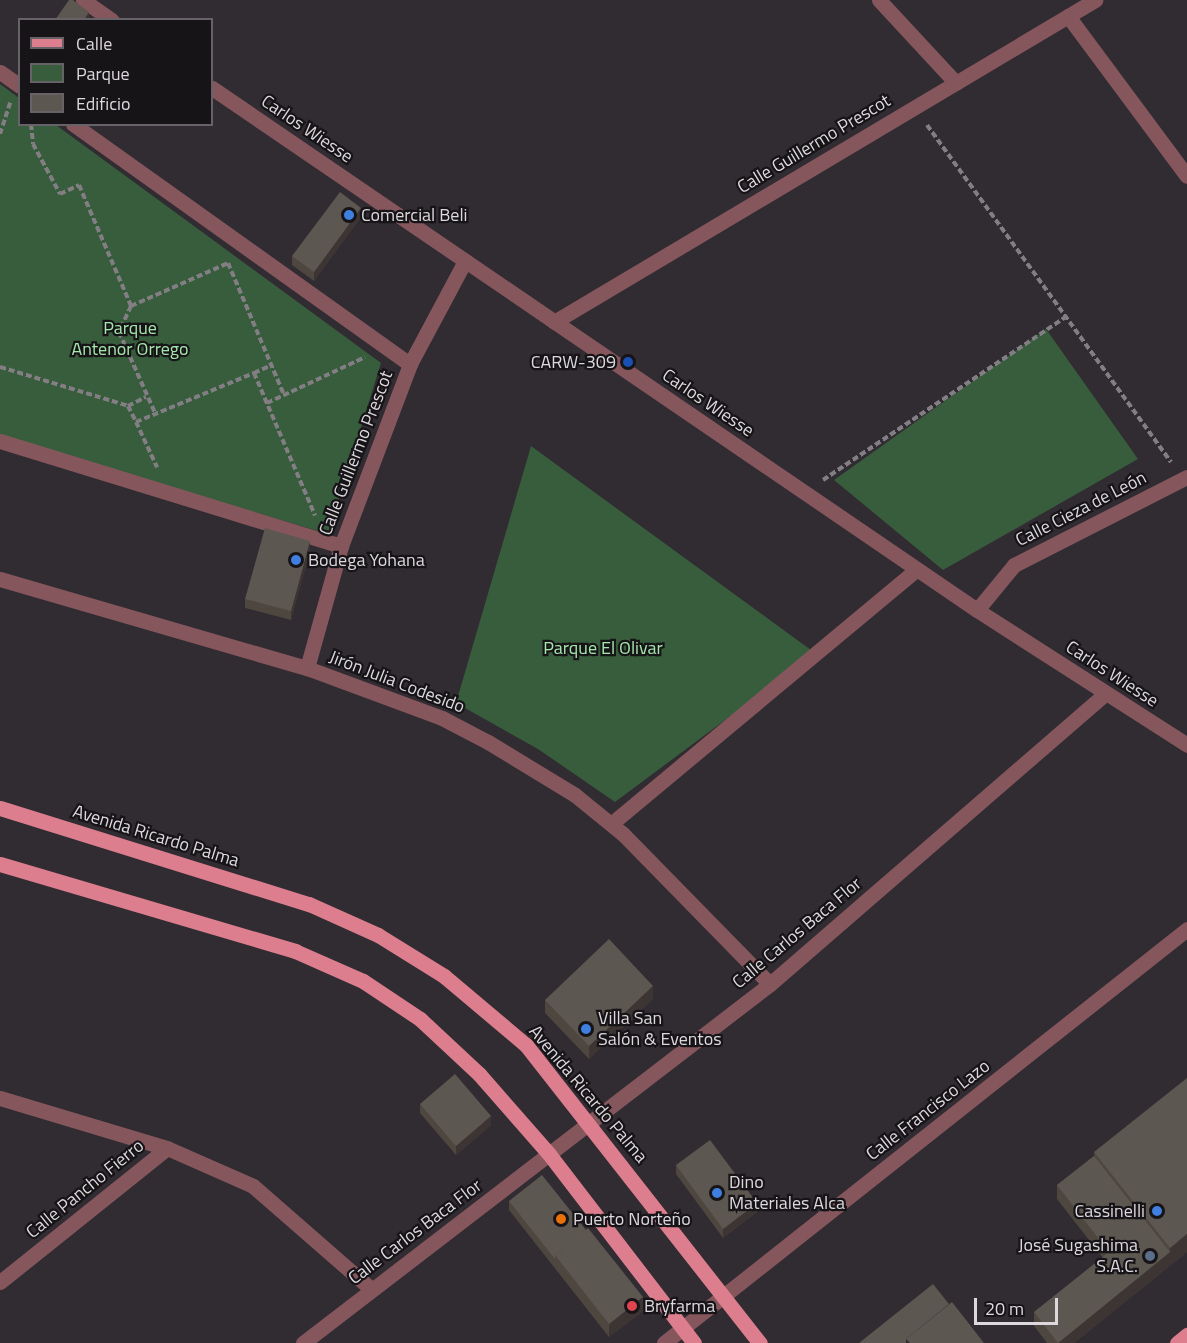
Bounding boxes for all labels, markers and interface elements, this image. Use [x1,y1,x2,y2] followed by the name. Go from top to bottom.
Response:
[18,18,213,126] legend
[76,30,112,57] text: Calle
[76,60,130,87] text: Parque
[76,90,130,117] text: Edificio
[257,90,357,168] street label: Carlos Wiesse
[734,90,894,198] street label: Calle Guillermo Prescot
[361,204,468,226] place label: Comercial Beli
[342,208,356,222] marker: Comercial Beli
[71,318,189,360] park label: Parque Antenor Orrego
[531,351,616,373] place label: CARW-309
[621,355,635,369] marker: CARW-309
[658,364,758,442] street label: Carlos Wiesse
[315,368,397,538] street label: Calle Guillermo Prescot
[1012,467,1150,551] street label: Calle Cieza de León
[308,549,425,571] place label: Bodega Yohana
[289,553,303,567] marker: Bodega Yohana
[1062,636,1162,712] street label: Carlos Wiesse
[543,637,663,659] park label: Parque El Olivar
[326,646,468,718] street label: Jirón Julia Codesido
[70,800,242,872] street label: Avenida Ricardo Palma
[728,873,866,993] street label: Calle Carlos Baca Flor
[598,1008,722,1050] place label: Villa San Salón & Eventos
[524,1021,652,1167] street label: Avenida Ricardo Palma
[579,1022,593,1036] marker: Villa San Salón & Eventos
[862,1055,994,1165] street label: Calle Francisco Lazo
[22,1135,148,1243] street label: Calle Pancho Fierro
[729,1172,845,1214] place label: Dino Materiales Alca
[344,1175,486,1289] street label: Calle Carlos Baca Flor
[710,1186,724,1200] marker: Dino Materiales Alca
[1074,1200,1145,1222] place label: Cassinelli
[1150,1204,1164,1218] marker: Cassinelli
[573,1208,691,1230] place label: Puerto Norteño
[554,1212,568,1226] marker: Puerto Norteño
[1018,1235,1138,1278] place label: José Sugashima S.A.C.
[1143,1249,1157,1263] marker: José Sugashima S.A.C.
[977,1286,1061,1324] scale bar
[644,1295,715,1317] place label: Bryfarma
[985,1295,1024,1322] text: 20 m
[625,1299,639,1313] marker: Bryfarma

